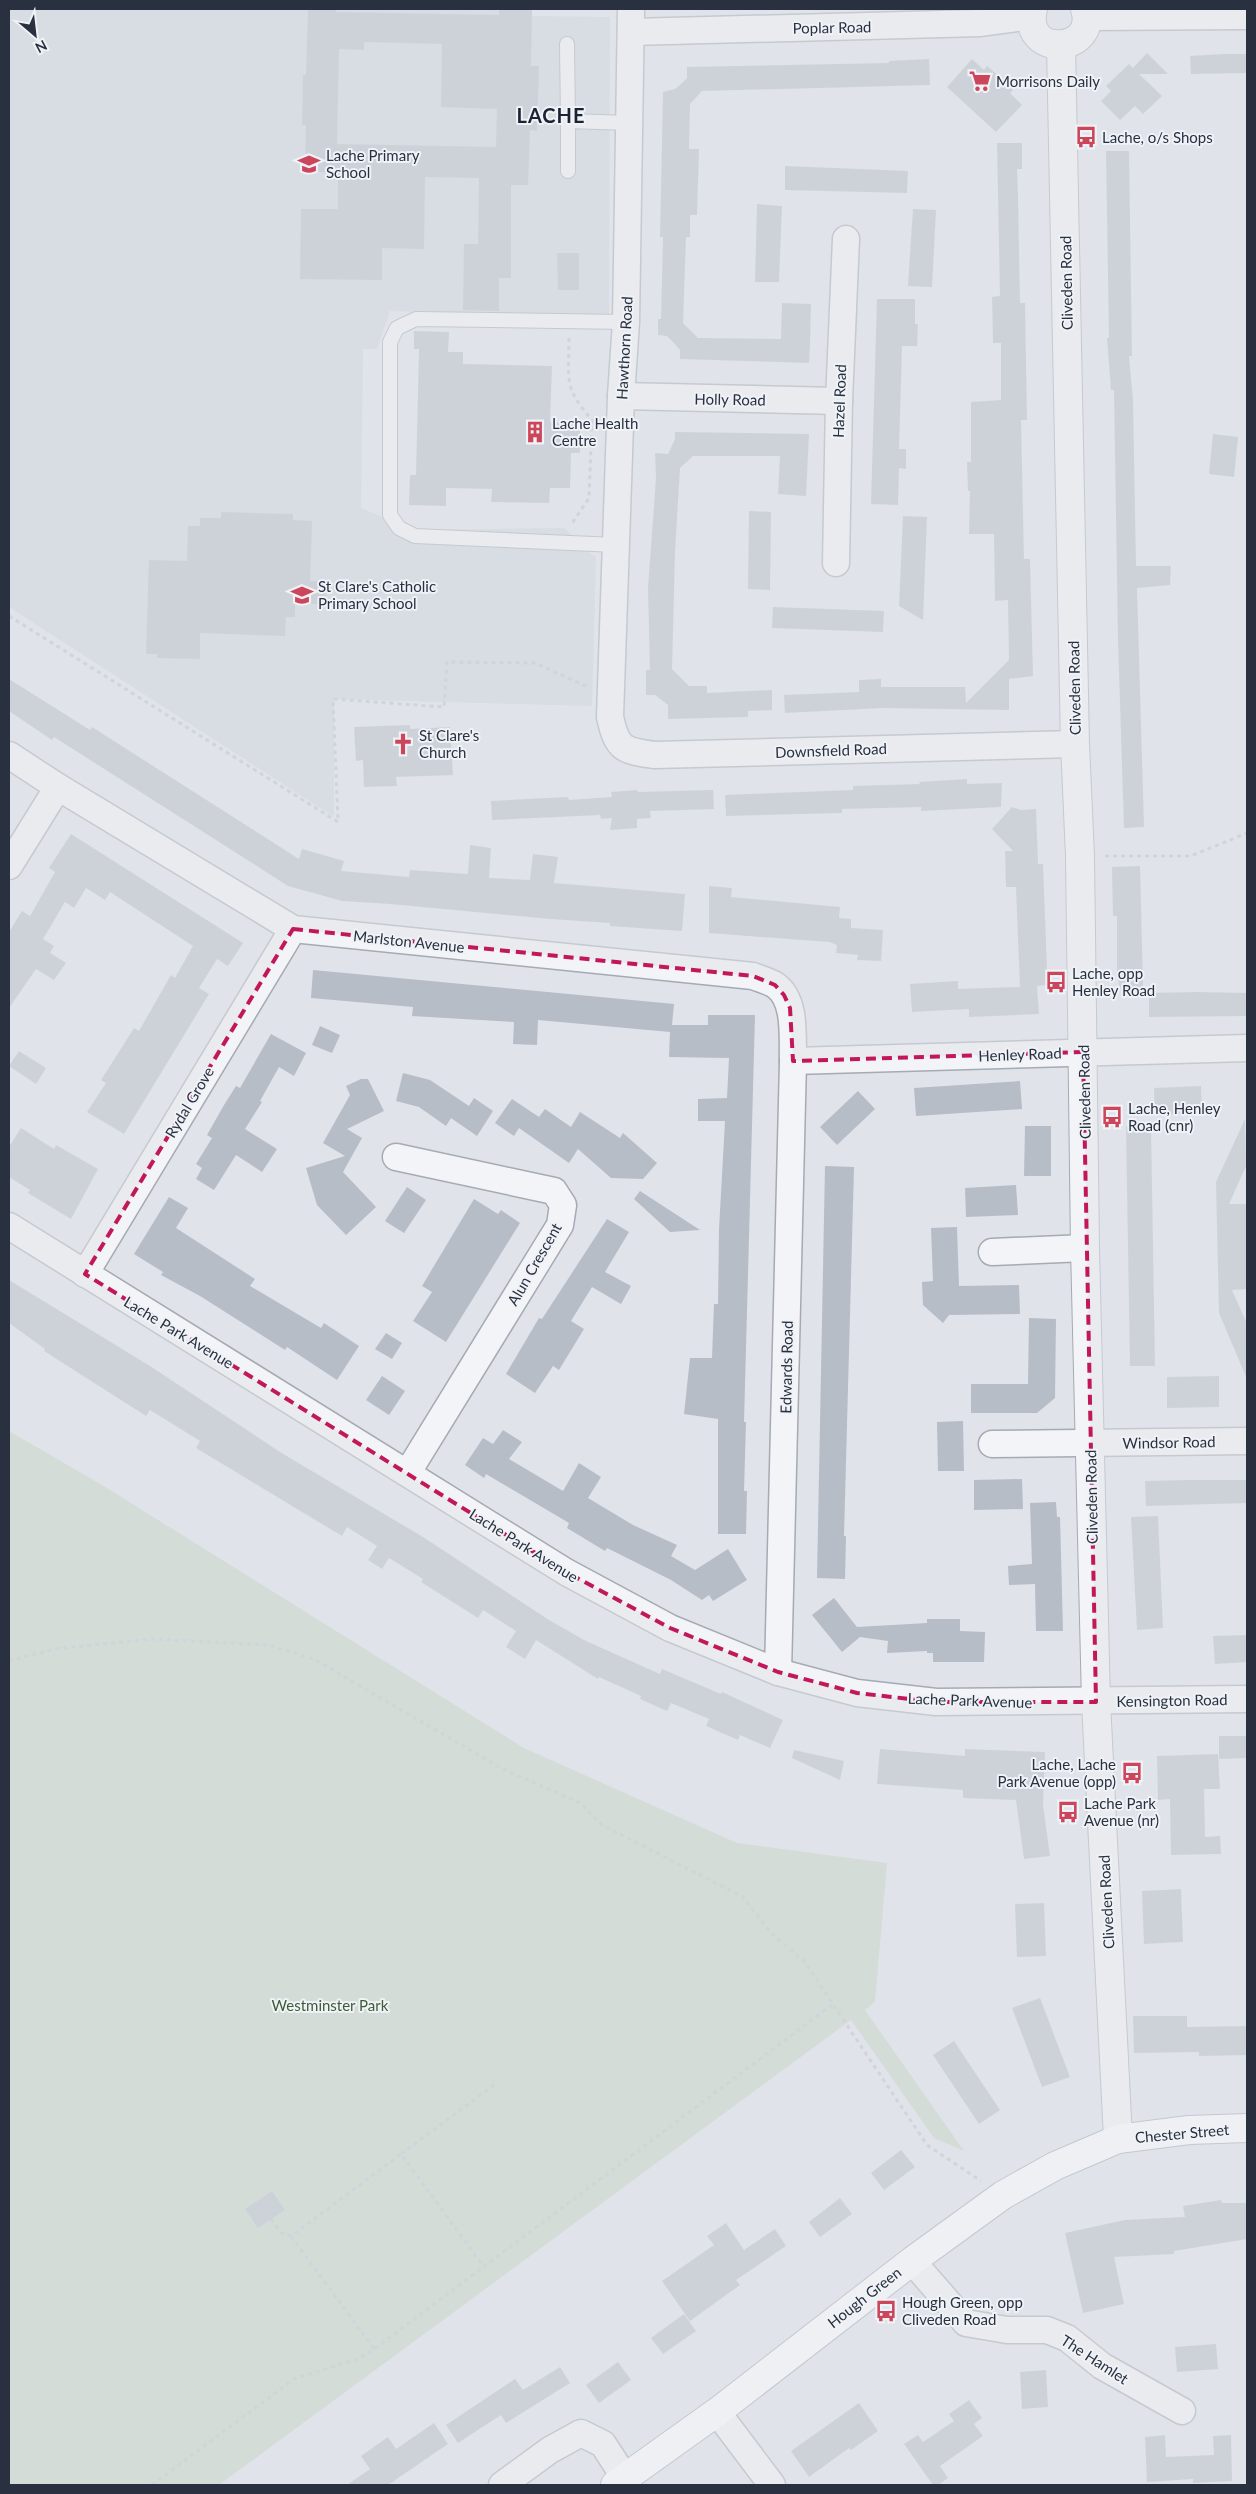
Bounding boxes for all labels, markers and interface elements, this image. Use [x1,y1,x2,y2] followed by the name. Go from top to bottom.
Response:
[10,10,60,60] north arrow
[792,17,872,37] street label: Poplar Road
[33,37,50,57] text: N
[967,68,993,94] supermarket icon: Morrisons Daily
[996,72,1100,90] place label: Morrisons Daily
[517,103,586,127] district label: LACHE
[1073,124,1099,150] bus stop icon: Lache, o/s Shops
[1102,128,1213,146] place label: Lache, o/s Shops
[326,146,420,181] place label: Lache Primary School
[296,151,322,177] school or university icon: Lache Primary School
[1056,236,1076,330] street label: Cliveden Road
[612,296,636,400] street label: Hawthorn Road
[829,364,849,438] street label: Hazel Road
[694,389,766,409] street label: Holly Road
[552,414,638,449] place label: Lache Health Centre
[522,419,548,445] building icon: Lache Health Centre
[318,577,436,612] place label: St Clare's Catholic Primary School
[289,582,315,608] school or university icon: St Clare's Catholic Primary School
[1064,641,1084,735] street label: Cliveden Road
[419,726,479,761] place label: St Clare's Church
[390,731,416,757] church icon: St Clare's Church
[775,739,887,761] street label: Downsfield Road
[352,926,466,956] street label: Marlston Avenue
[1072,964,1155,999] place label: Lache, opp Henley Road
[1043,969,1069,995] bus stop icon: Lache, opp Henley Road
[978,1044,1062,1064] street label: Henley Road
[1074,1045,1094,1139] street label: Cliveden Road
[161,1063,217,1141] street label: Rydal Grove
[1128,1099,1221,1134] place label: Lache, Henley Road (cnr)
[1099,1104,1125,1130] bus stop icon: Lache, Henley Road (cnr)
[503,1219,565,1308] street label: Alun Crescent
[121,1292,237,1372] street label: Lache Park Avenue
[776,1320,796,1414] street label: Edwards Road
[1122,1432,1216,1452] street label: Windsor Road
[1081,1450,1101,1544] street label: Cliveden Road
[466,1504,582,1586] street label: Lache Park Avenue
[907,1689,1033,1711] street label: Lache Park Avenue
[1116,1690,1228,1710] street label: Kensington Road
[997,1755,1116,1790] place label: Lache, Lache Park Avenue (opp)
[1119,1760,1145,1786] bus stop icon: Lache, Lache Park Avenue (opp)
[1084,1794,1159,1829] place label: Lache Park Avenue (nr)
[1055,1799,1081,1825] bus stop icon: Lache Park Avenue (nr)
[1095,1854,1117,1950] street label: Cliveden Road
[272,1996,389,2014] park label: Westminster Park
[1134,2120,1230,2146] street label: Chester Street
[824,2263,904,2331] street label: Hough Green
[902,2293,1023,2328] place label: Hough Green, opp Cliveden Road
[873,2298,899,2324] bus stop icon: Hough Green, opp Cliveden Road
[1058,2331,1133,2388] street label: The Hamlet

